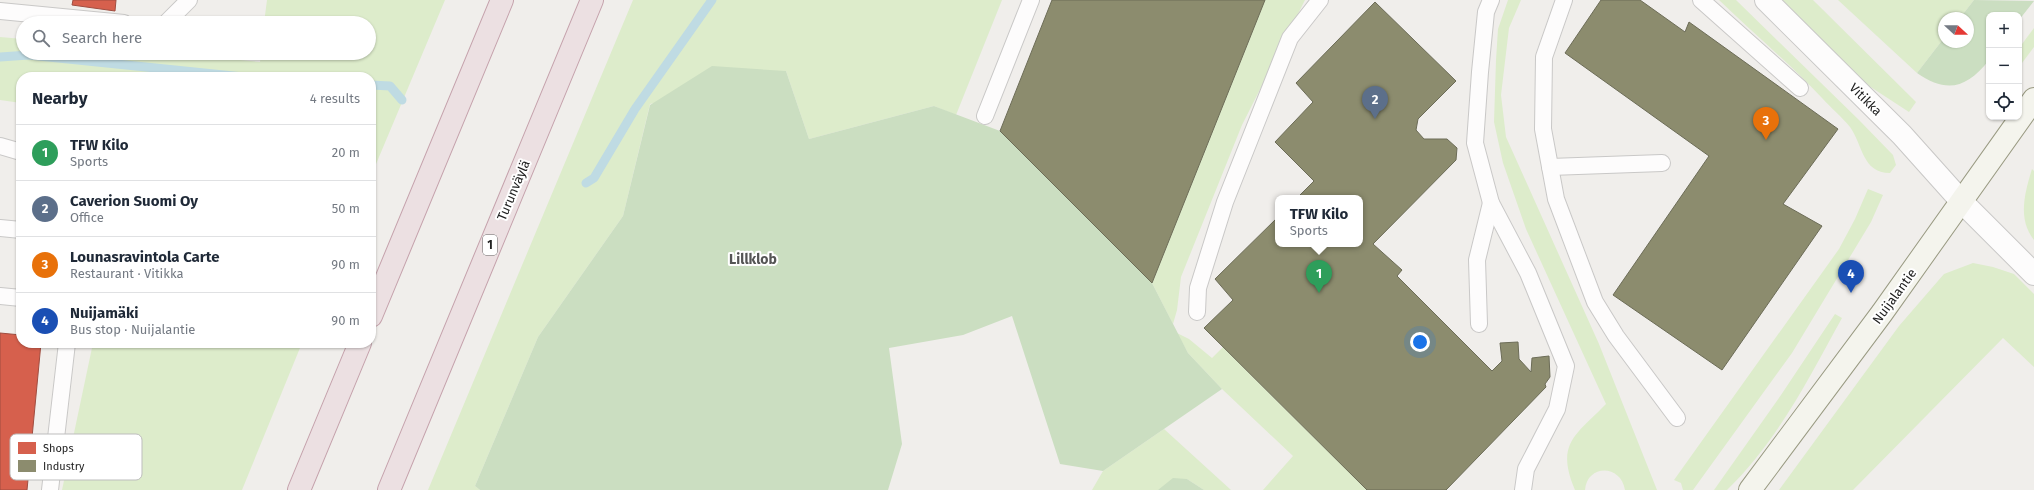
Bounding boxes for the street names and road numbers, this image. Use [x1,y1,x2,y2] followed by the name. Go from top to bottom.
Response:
[1846,80,1885,119] street label: Vitikka
[494,158,533,223] street label: Turunväylä
[483,235,497,255] road number: 1
[1869,266,1919,327] street label: Nuijalantie

